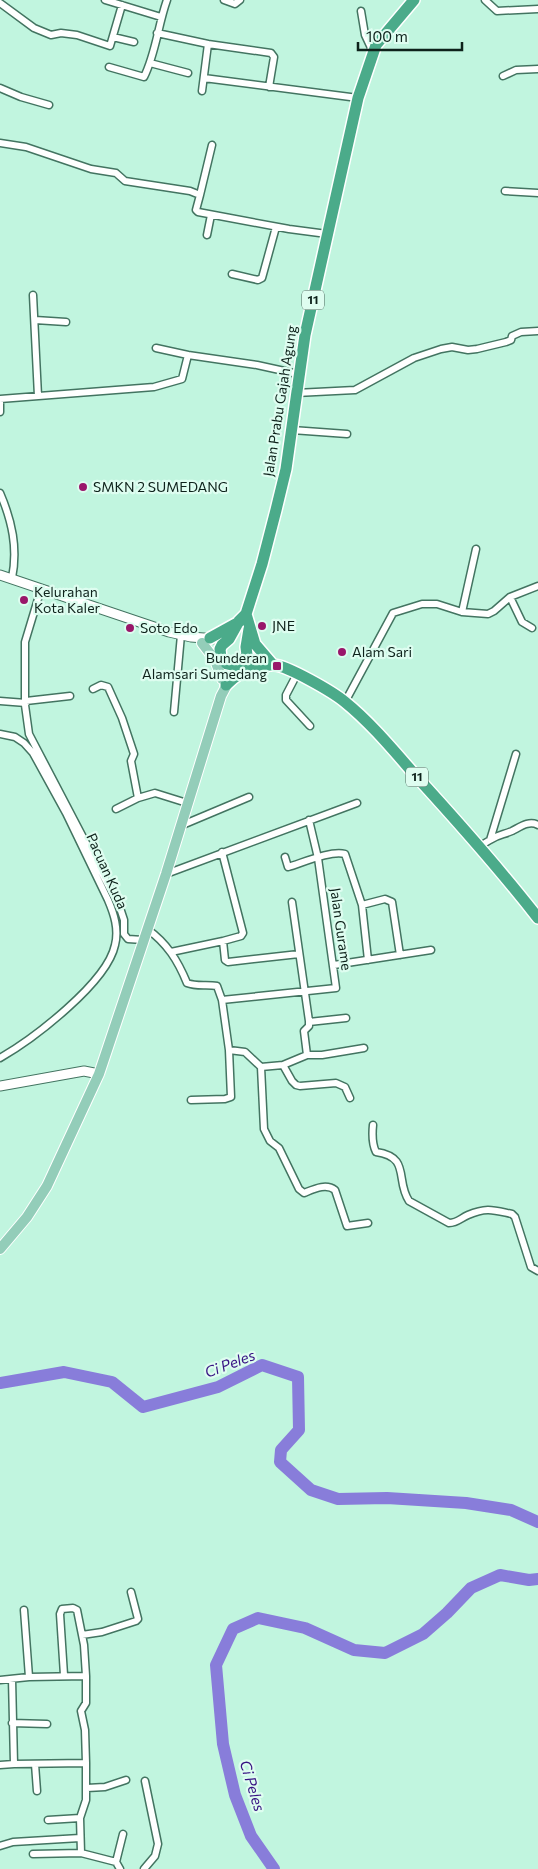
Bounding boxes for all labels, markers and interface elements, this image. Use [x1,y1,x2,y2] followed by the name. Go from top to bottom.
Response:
[358,20,462,52] scale bar
[366,27,408,45] text: 100 m
[302,290,324,310] road number: 11
[259,324,300,478] street label: Jalan Prabu Gajah Agung
[93,478,228,495] place label: SMKN 2 SUMEDANG
[77,481,89,493] marker: SMKN 2 SUMEDANG
[34,583,101,616] place label: Kelurahan Kota Kaler
[18,594,30,606] marker: Kelurahan Kota Kaler
[272,617,295,634] place label: JNE
[140,619,198,636] place label: Soto Edo
[256,620,268,632] marker: JNE
[124,622,136,634] marker: Soto Edo
[352,643,412,660] place label: Alam Sari
[336,646,348,658] marker: Alam Sari
[142,649,267,682] place label: Bunderan Alamsari Sumedang
[271,660,283,672] marker: Bunderan Alamsari Sumedang
[406,768,428,786] road number: 11
[83,830,132,911] street label: Pacuan Kuda
[327,886,356,971] street label: Jalan Gurame
[202,1345,258,1381] water label: Ci Peles
[237,1758,269,1814] water label: Ci Peles

